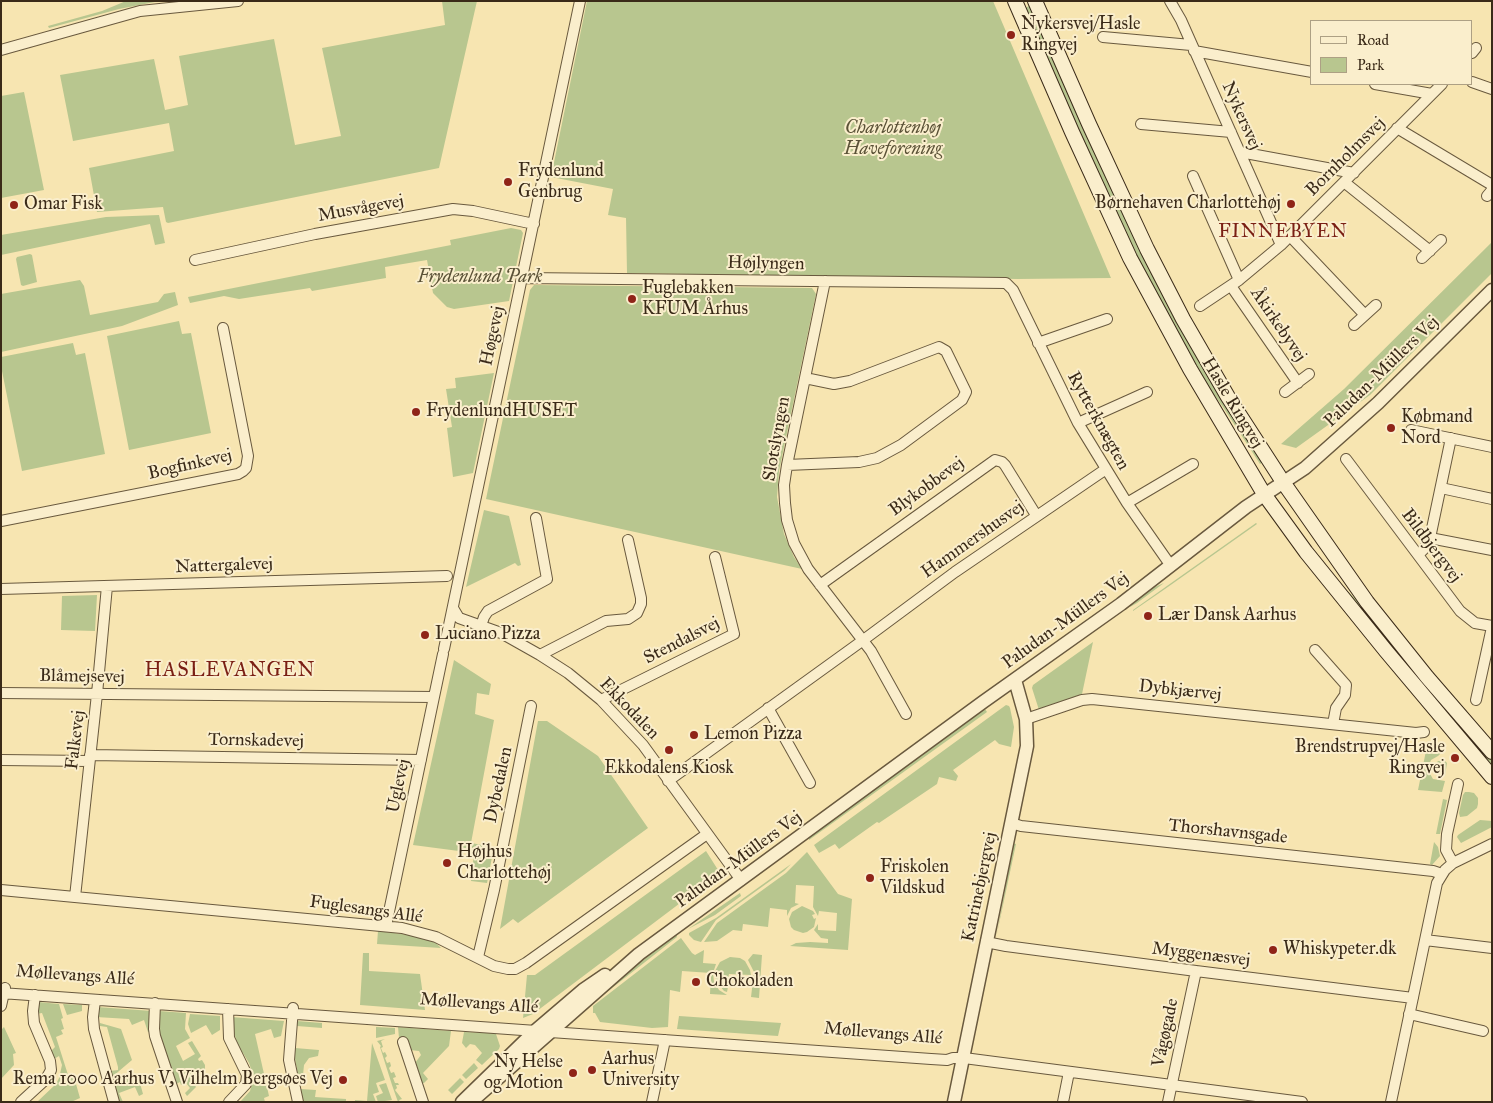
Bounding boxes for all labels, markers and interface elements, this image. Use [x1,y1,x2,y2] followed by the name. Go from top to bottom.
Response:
[1021,14,1140,56] place label: Nykersvej/Hasle Ringvej
[1310,20,1473,85] legend
[1005,29,1017,41] marker: Nykersvej/Hasle Ringvej
[1357,31,1389,49] text: Road
[1357,56,1384,74] text: Park
[1216,78,1266,154] street label: Nykersvej
[1302,113,1390,201] street label: Bornholmsvej
[844,118,942,160] park label: Charlottenhøj Haveforening
[518,161,604,203] place label: Frydenlund Genbrug
[502,176,514,188] marker: Frydenlund Genbrug
[316,191,406,227] street label: Musvågevej
[1095,193,1281,215] place label: Børnehaven Charlottehøj
[24,194,103,216] place label: Omar Fisk
[1285,198,1297,210] marker: Børnehaven Charlottehøj
[8,199,20,211] marker: Omar Fisk
[1217,221,1349,243] district label: FINNEBYEN
[727,253,805,275] street label: Højlyngen
[417,267,543,289] park label: Frydenlund Park
[642,278,748,320] place label: Fuglebakken KFUM Århus
[1245,284,1311,366] street label: Åkirkebyvej
[626,293,638,305] marker: Fuglebakken KFUM Århus
[476,304,510,368] street label: Høgevej
[1320,312,1444,432] street label: Paludan-Müllers Vej
[1196,354,1268,452] street label: Hasle Ringvej
[1062,368,1134,474] street label: Rytterknægten
[759,395,795,483] street label: Slotslyngen
[426,401,577,423] place label: FrydenlundHUSET
[410,406,422,418] marker: FrydenlundHUSET
[1401,407,1473,449] place label: Købmand Nord
[1385,422,1397,434] marker: Købmand Nord
[146,445,234,485] street label: Bogfinkevej
[885,453,969,521] street label: Blykobbevej
[917,497,1029,583] street label: Hammershusvej
[1396,505,1466,587] street label: Bildbjergvej
[175,553,273,579] street label: Nattergalevej
[999,568,1133,674] street label: Paludan-Müllers Vej
[1158,605,1296,627] place label: Lær Dansk Aarhus
[1142,610,1154,622] marker: Lær Dansk Aarhus
[640,613,724,669] street label: Stendalsvej
[435,624,540,646] place label: Luciano Pizza
[419,629,431,641] marker: Luciano Pizza
[143,659,317,683] district label: HASLEVANGEN
[39,665,125,689] street label: Blåmejsevej
[594,674,664,744] street label: Ekkodalen
[1138,676,1222,706] street label: Dybkjærvej
[62,709,90,771] street label: Falkevej
[704,724,802,746] place label: Lemon Pizza
[208,729,304,753] street label: Tornskadevej
[688,729,700,741] marker: Lemon Pizza
[1295,737,1445,780] place label: Brendstrupvej/Hasle Ringvej
[663,744,675,756] marker: Ekkodalens Kiosk
[480,745,518,825] street label: Dybedalen
[1449,752,1461,764] marker: Brendstrupvej/Hasle Ringvej
[383,757,415,815] street label: Uglevej
[604,758,734,780] place label: Ekkodalens Kiosk
[672,807,806,913] street label: Paludan-Müllers Vej
[1167,815,1289,849] street label: Thorshavnsgade
[958,830,1002,944] street label: Katrinebjergvej
[457,842,551,884] place label: Højhus Charlottehøj
[441,857,453,869] marker: Højhus Charlottehøj
[880,857,949,900] place label: Friskolen Vildskud
[864,872,876,884] marker: Friskolen Vildskud
[308,891,424,929] street label: Fuglesangs Allé
[1151,938,1251,972] street label: Myggenæsvej
[1283,939,1396,961] place label: Whiskypeter.dk
[1267,944,1279,956] marker: Whiskypeter.dk
[15,961,135,991] street label: Møllevangs Allé
[706,971,793,993] place label: Chokoladen
[690,976,702,988] marker: Chokoladen
[419,989,539,1019] street label: Møllevangs Allé
[1148,997,1184,1069] street label: Vågøgade
[823,1018,943,1050] street label: Møllevangs Allé
[602,1049,679,1092] place label: Aarhus University
[484,1052,563,1094] place label: Ny Helse og Motion
[586,1064,598,1076] marker: Aarhus University
[567,1067,579,1079] marker: Ny Helse og Motion
[13,1069,333,1091] place label: Rema 1000 Aarhus V, Vilhelm Bergsøes Vej
[337,1074,349,1086] marker: Rema 1000 Aarhus V, Vilhelm Bergsøes Vej

